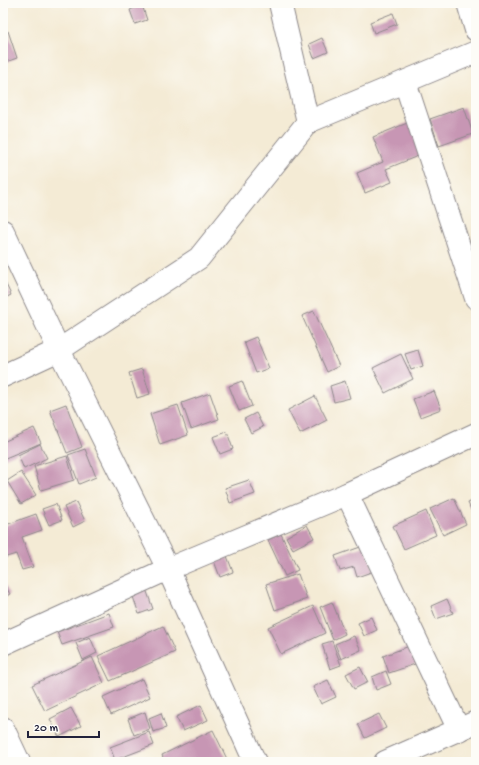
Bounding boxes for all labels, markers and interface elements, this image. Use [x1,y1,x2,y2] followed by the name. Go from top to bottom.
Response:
[28,713,99,739] scale bar
[34,722,59,736] text: 20 m

